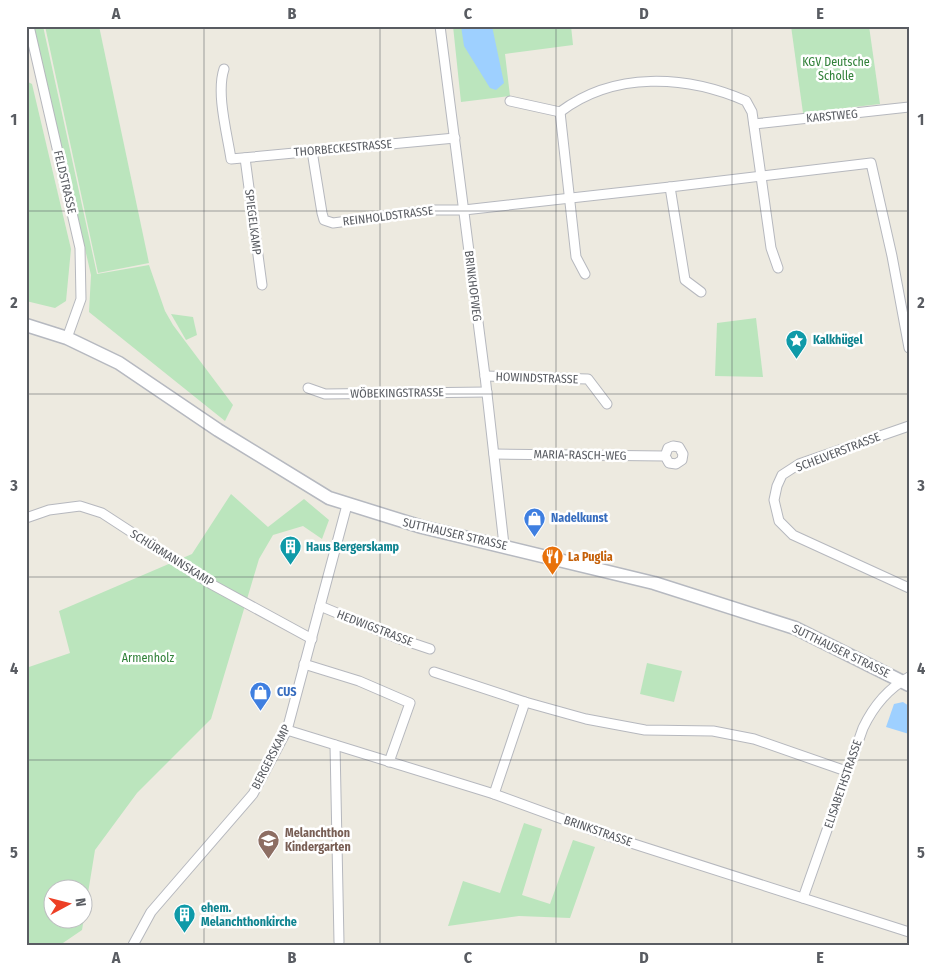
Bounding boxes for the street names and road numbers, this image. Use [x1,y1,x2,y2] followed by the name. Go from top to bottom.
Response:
[806,107,858,125] street label: KARSTWEG
[293,137,393,159] street label: THORBECKESTRASSE
[51,149,79,215] street label: FELDSTRASSE
[242,188,264,256] street label: SPIEGELKAMP
[342,203,434,229] street label: REINHOLDSTRASSE
[462,250,484,322] street label: BRINKHOFWEG
[495,370,579,386] street label: HOWINDSTRASSE
[350,383,444,401] street label: WÖBEKINGSTRASSE
[794,429,882,474] street label: SCHELVERSTRASSE
[533,447,627,463] street label: MARIA-RASCH-WEG
[401,515,509,553] street label: SUTTHAUSER STRASSE
[128,525,217,589] street label: SCHÜRMANNSKAMP
[335,607,415,649] street label: HEDWIGSTRASSE
[790,621,892,681] street label: SUTTHAUSER STRASSE
[249,722,293,792] street label: BERGERSKAMP
[821,737,865,830] street label: ELISABETHSTRASSE
[562,813,634,849] street label: BRINKSTRASSE

